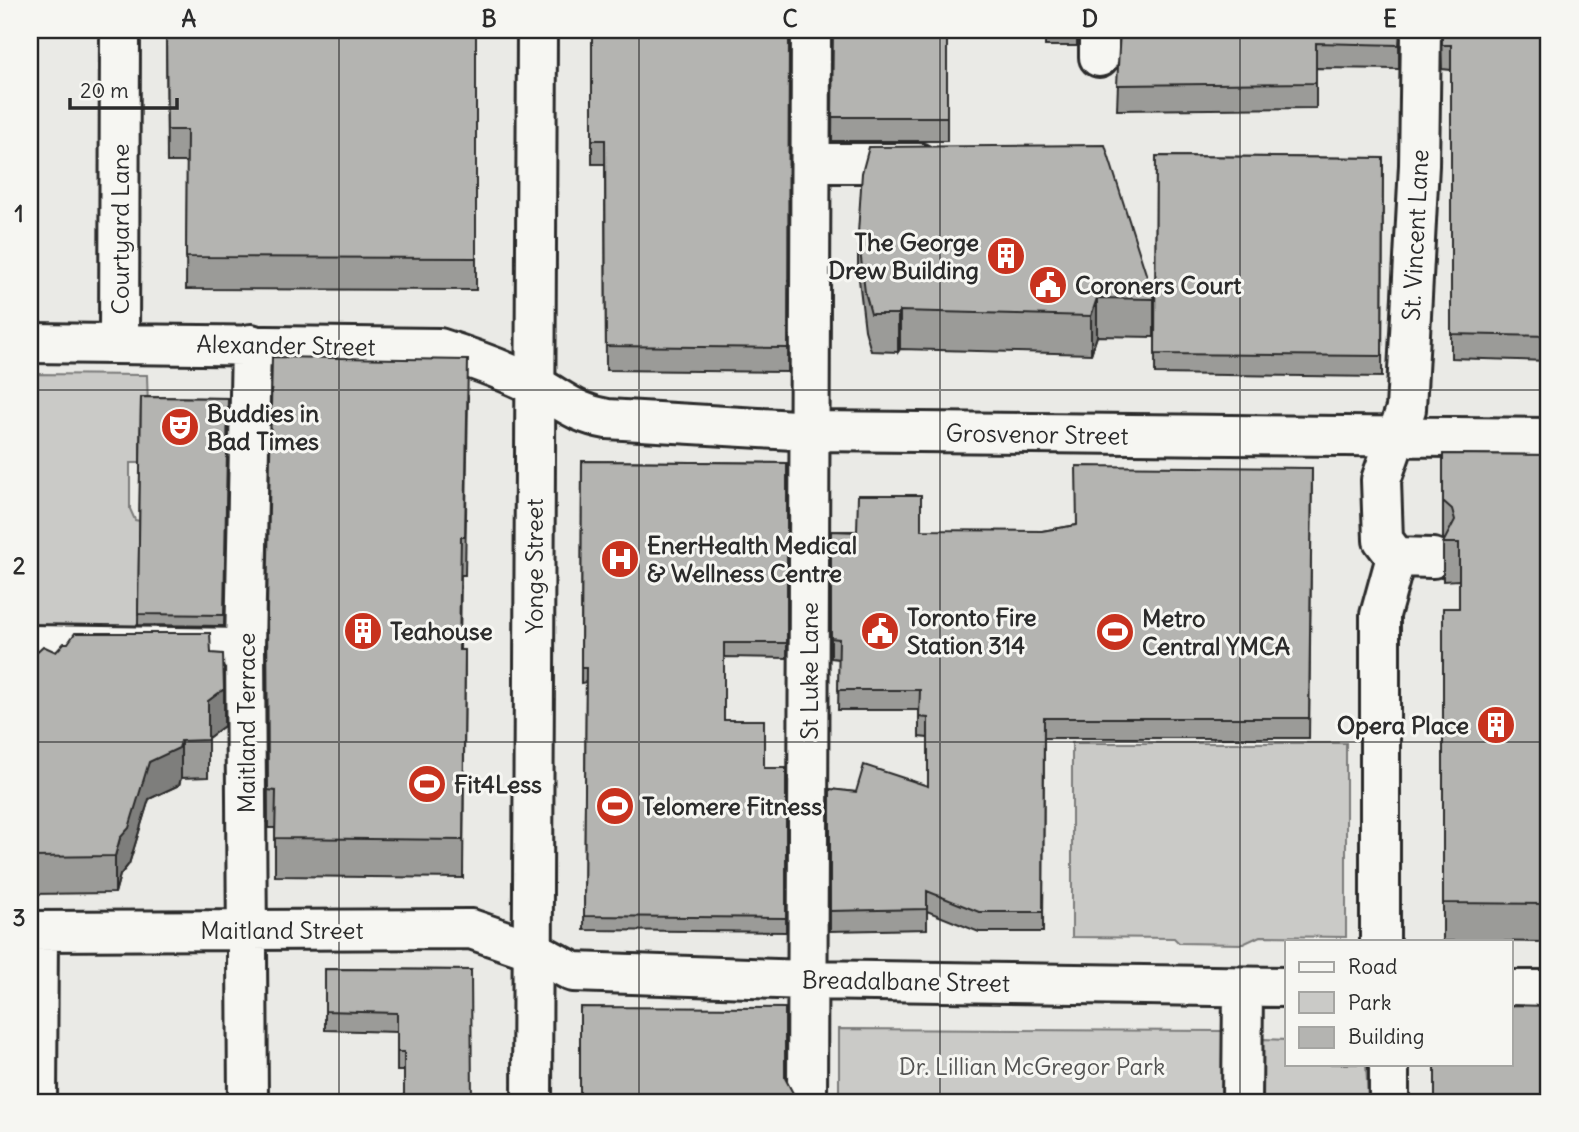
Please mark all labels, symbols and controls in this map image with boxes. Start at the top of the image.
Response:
text: A [182,4,197,33]
text: B [481,4,497,33]
text: C [782,4,798,33]
text: D [1082,4,1098,33]
text: E [1383,4,1397,33]
scale bar [70,66,177,110]
text: 20 m [80,77,129,104]
street label: Courtyard Lane [105,143,135,315]
street label: St. Vincent Lane [1396,149,1434,321]
text: 1 [14,199,24,228]
place label: The George Drew Building [828,227,979,285]
building icon: The George Drew Building [985,235,1027,277]
public building icon: Coroners Court [1027,264,1069,306]
place label: Coroners Court [1075,270,1242,300]
street label: Alexander Street [196,328,376,362]
place label: Buddies in Bad Times [207,398,319,456]
theatre icon: Buddies in Bad Times [159,406,201,448]
street label: Grosvenor Street [945,417,1129,451]
street label: Yonge Street [519,498,549,634]
place label: EnerHealth Medical & Wellness Centre [647,530,857,588]
hospital icon: EnerHealth Medical & Wellness Centre [599,538,641,580]
text: 2 [13,551,26,580]
street label: St Luke Lane [794,602,824,740]
place label: Toronto Fire Station 314 [907,602,1037,660]
place label: Metro Central YMCA [1142,603,1290,661]
building icon: Teahouse [342,610,384,652]
public building icon: Toronto Fire Station 314 [859,610,901,652]
sports icon: Metro Central YMCA [1094,611,1136,653]
place label: Teahouse [390,616,493,646]
street label: Maitland Terrace [231,633,261,813]
building icon: Opera Place [1475,704,1517,746]
place label: Opera Place [1337,710,1469,740]
sports icon: Fit4Less [406,763,448,805]
place label: Fit4Less [454,769,542,799]
sports icon: Telomere Fitness [594,785,636,827]
place label: Telomere Fitness [642,791,822,821]
text: 3 [12,903,26,932]
street label: Maitland Street [200,915,364,945]
legend [1285,940,1512,1066]
text: Road [1348,953,1397,980]
street label: Breadalbane Street [802,964,1010,998]
text: Park [1348,989,1391,1016]
text: Building [1348,1023,1424,1050]
park label: Dr. Lillian McGregor Park [899,1051,1165,1081]

